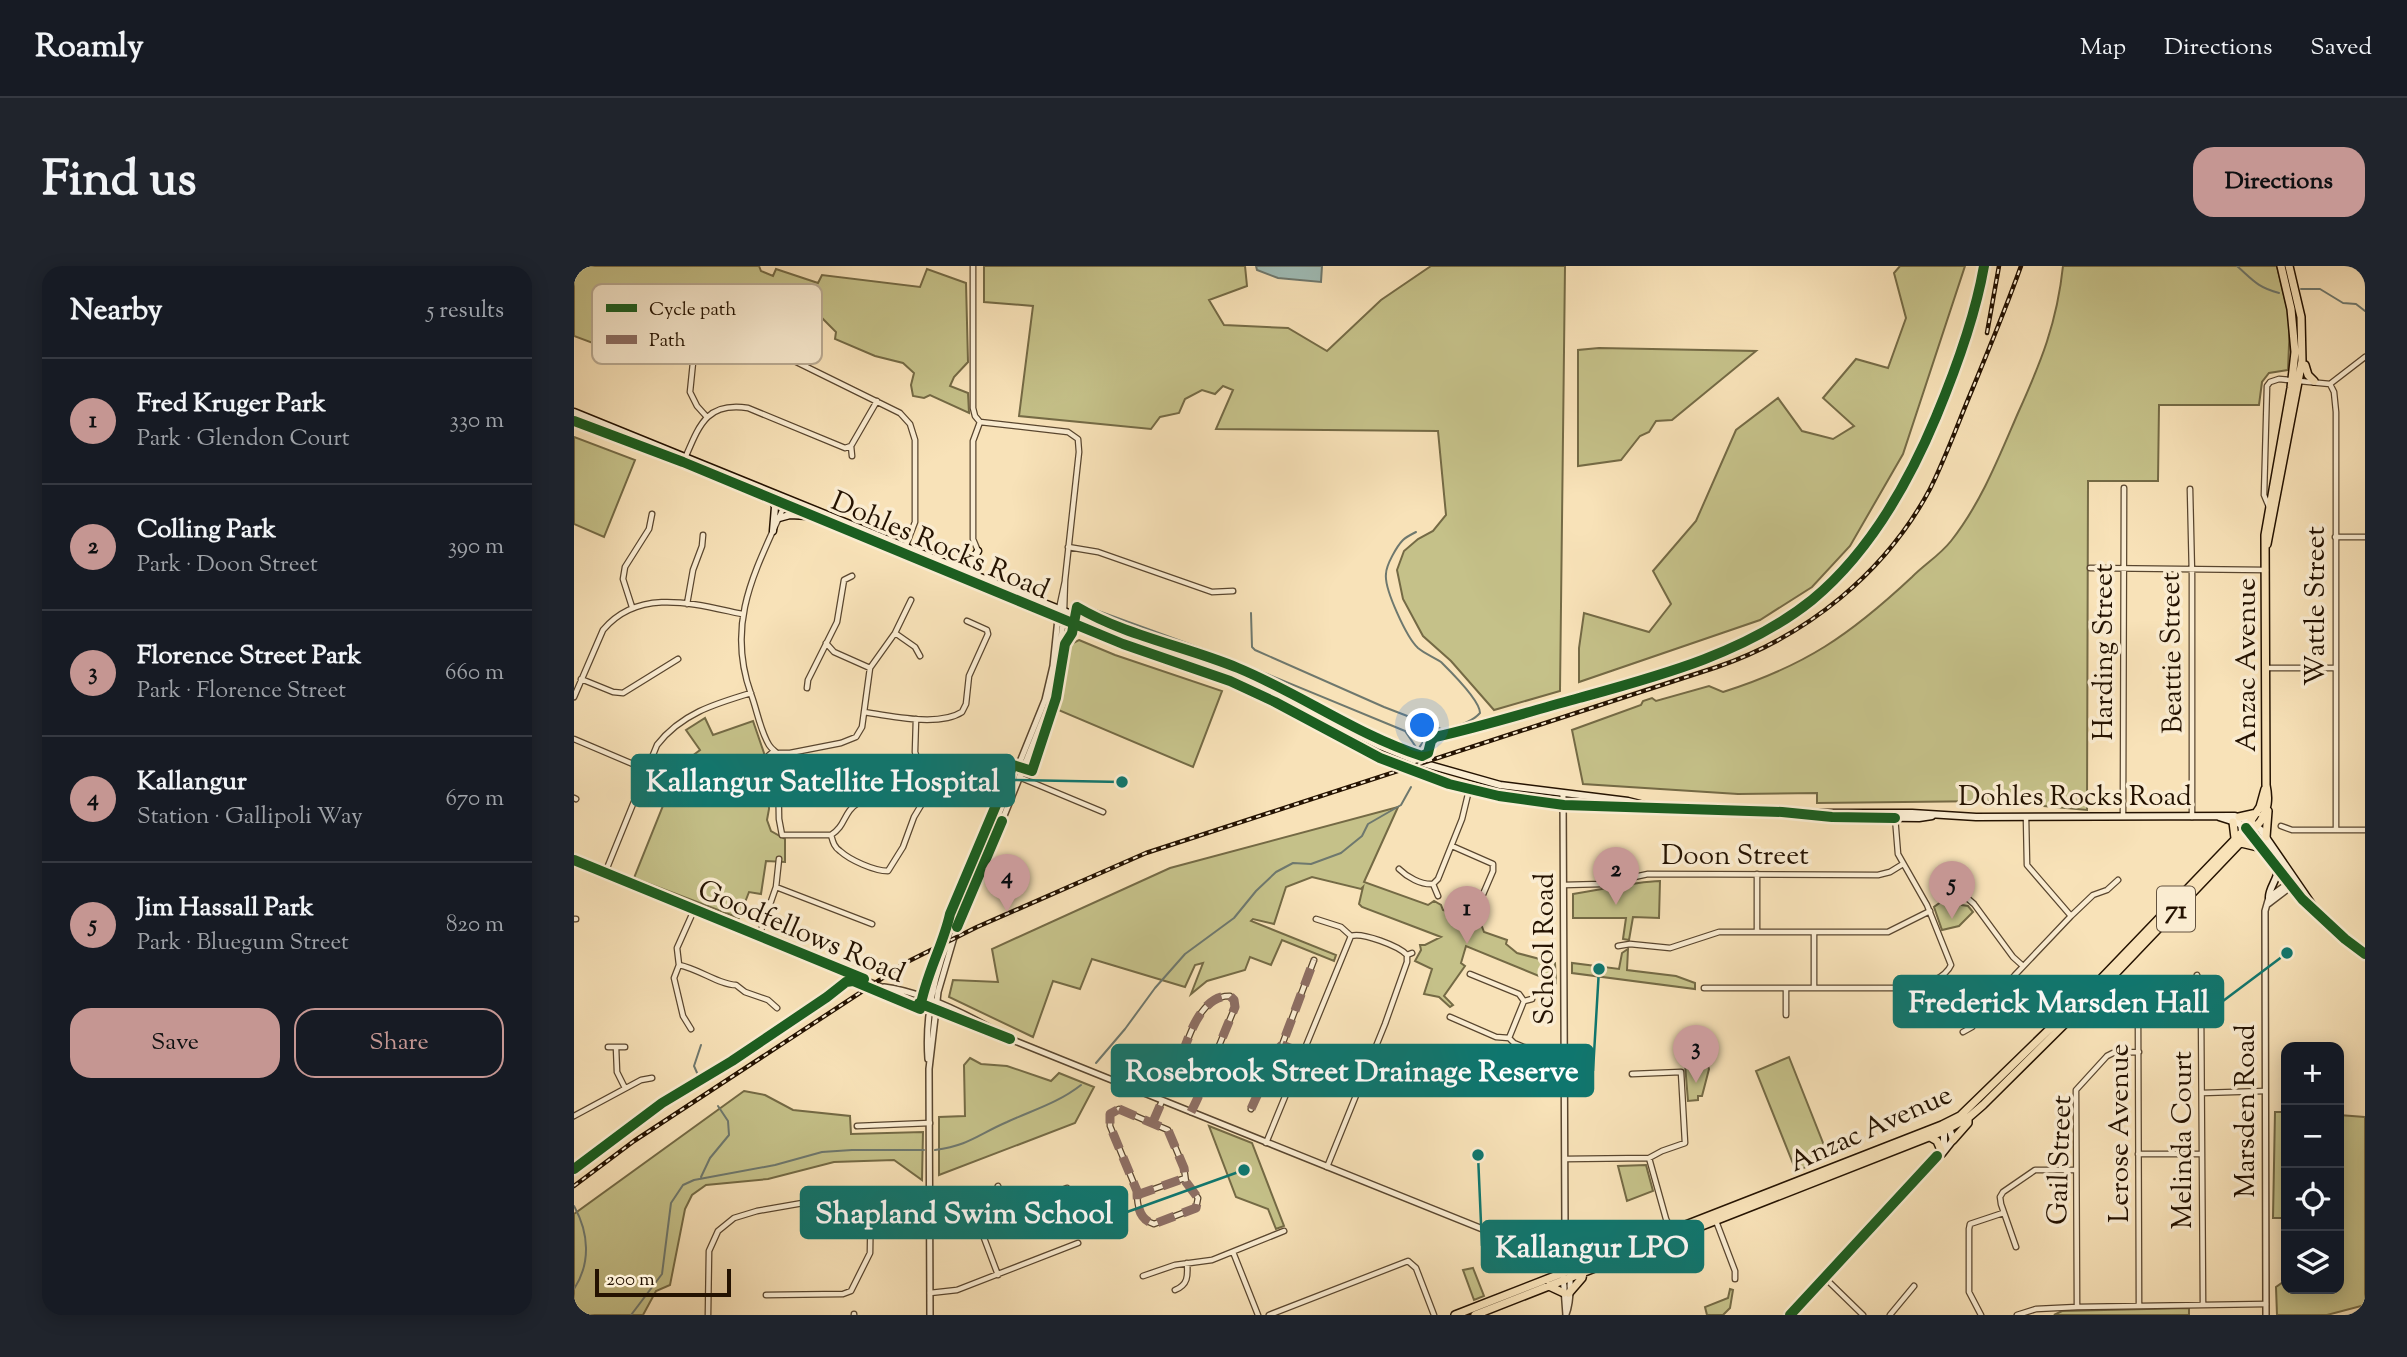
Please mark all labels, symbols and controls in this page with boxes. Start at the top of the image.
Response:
text: Roamly [35,24,144,72]
text: Map [2080,31,2126,65]
text: Directions [2164,31,2272,65]
text: Saved [2310,31,2372,65]
text: Find us [42,147,196,217]
button: Directions [2193,147,2365,217]
legend [592,284,822,364]
text: Nearby [70,290,162,333]
text: 5 results [427,295,504,328]
text: Cycle path [649,297,736,324]
text: Path [649,328,686,355]
text: Fred Kruger Park [137,386,326,423]
text: 1 [89,405,97,438]
text: 330 m [450,405,504,438]
text: Park · Glendon Court [137,423,350,456]
street label: Dohles Rocks Road [824,483,1055,611]
text: Colling Park [137,512,276,549]
street label: Wattle Street [2297,526,2337,686]
text: 2 [88,531,98,564]
text: 390 m [448,531,504,564]
text: Park · Doon Street [137,549,318,582]
street label: Harding Street [2085,563,2125,741]
street label: Beattie Street [2152,571,2194,734]
street label: Anzac Avenue [2228,578,2268,752]
text: Florence Street Park [137,638,361,675]
text: 3 [88,657,98,690]
text: 660 m [445,657,504,690]
text: Park · Florence Street [137,675,346,708]
your location [1405,708,1439,742]
callout: Kallangur Satellite Hospital [632,755,1014,806]
text: Kallangur Satellite Hospital [646,762,1001,805]
text: Kallangur [137,764,247,801]
street label: Dohles Rocks Road [1958,778,2192,818]
text: 4 [87,783,99,816]
text: 670 m [445,783,504,816]
text: Station · Gallipoli Way [137,801,363,834]
street label: Doon Street [1661,837,1809,877]
pin: 2 [1593,847,1639,905]
pin: 4 [984,854,1030,912]
pin: 5 [1929,861,1975,919]
street label: Goodfellows Road [691,871,911,995]
street label: School Road [1526,873,1566,1025]
pin: 1 [1444,886,1490,944]
road number: 71 [2157,887,2195,932]
text: Jim Hassall Park [137,890,314,927]
text: 5 [89,909,97,942]
text: 820 m [446,909,504,942]
text: Park · Bluegum Street [137,927,349,960]
callout: Frederick Marsden Hall [1894,976,2223,1027]
text: Frederick Marsden Hall [1909,983,2210,1026]
button: Save [70,1008,280,1078]
button: Share [294,1008,504,1078]
street label: Marsden Road [2227,1024,2267,1198]
pin: 3 [1673,1025,1719,1083]
map controls [2281,1042,2344,1294]
button: + [2281,1042,2344,1105]
street label: Lerose Avenue [2101,1043,2141,1223]
callout: Rosebrook Street Drainage Reserve [1112,1045,1593,1096]
street label: Melinda Court [2164,1050,2204,1229]
text: Rosebrook Street Drainage Reserve [1125,1052,1579,1095]
street label: Anzac Avenue [1783,1076,1959,1184]
street label: Gail Street [2039,1094,2083,1226]
button: − [2281,1105,2344,1168]
button: locate [2281,1168,2344,1231]
callout: Shapland Swim School [801,1187,1127,1238]
text: Shapland Swim School [815,1194,1114,1237]
callout: Kallangur LPO [1482,1221,1703,1272]
text: Kallangur LPO [1495,1228,1689,1271]
button: layers [2281,1231,2344,1294]
scale bar [595,1266,732,1298]
text: 200 m [606,1267,655,1294]

